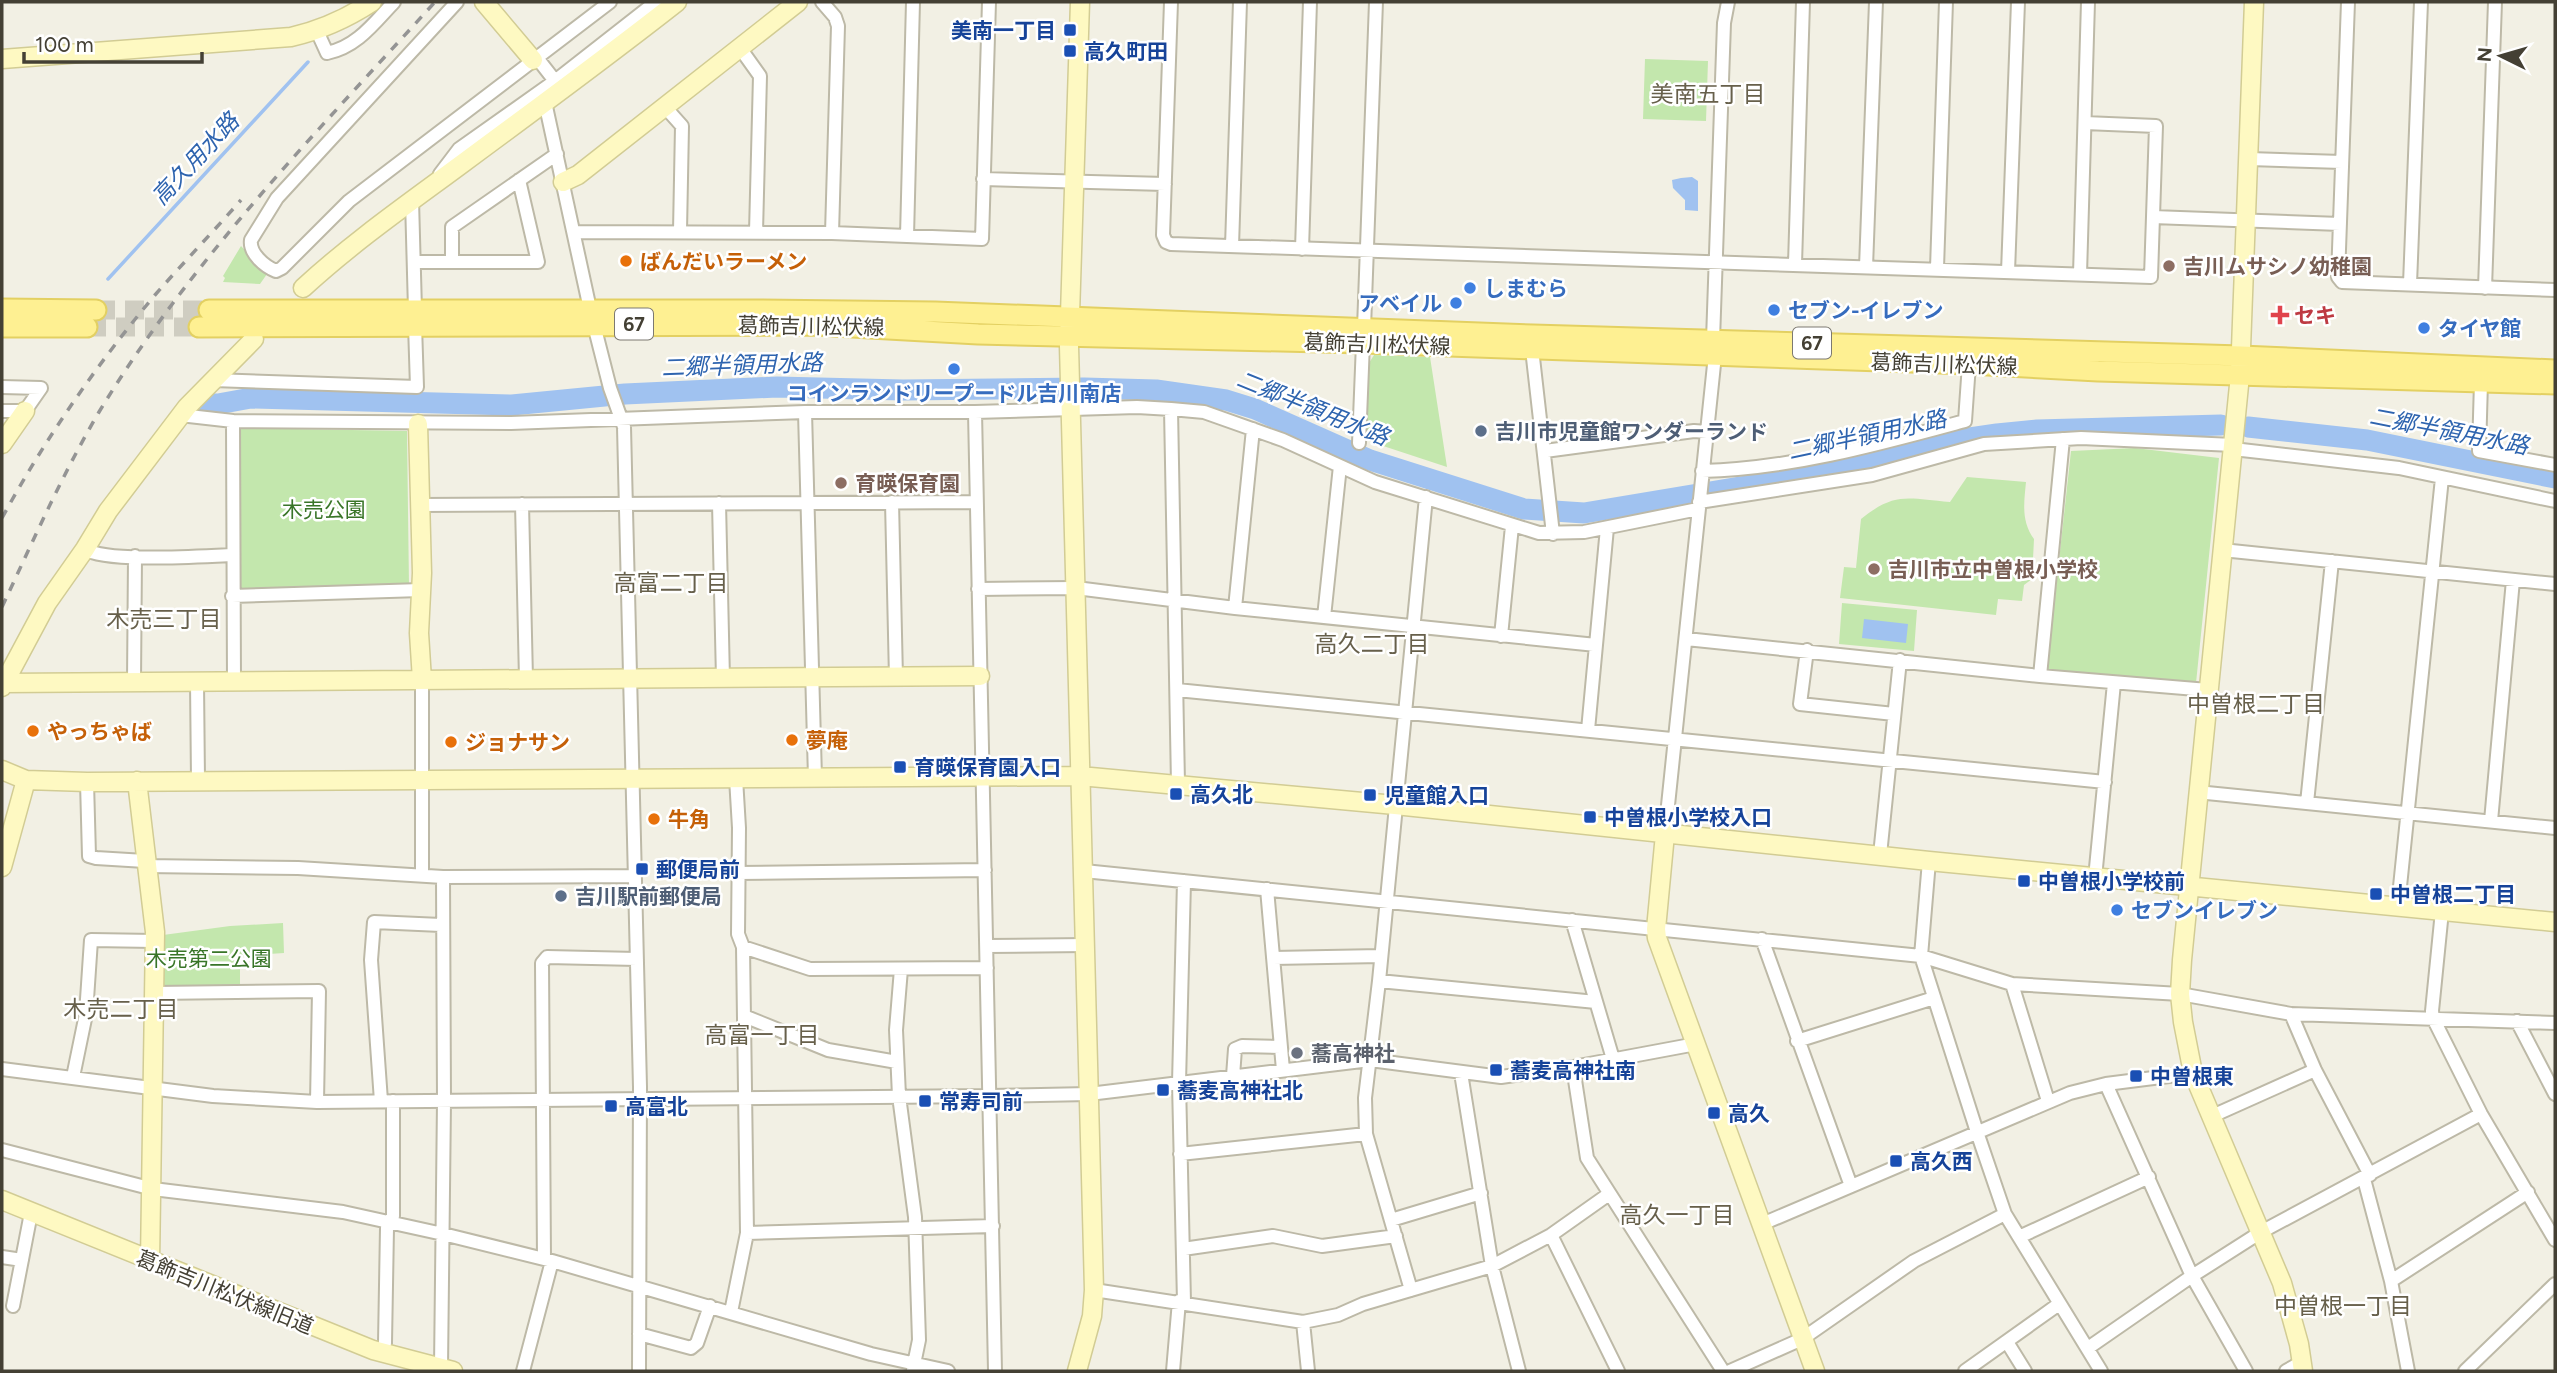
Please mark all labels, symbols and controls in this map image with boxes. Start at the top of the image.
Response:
place label: 美南一丁目 [951,18,1056,43]
scale bar [24,21,203,65]
north arrow [2466,21,2536,91]
marker: 美南一丁目 [1062,22,1078,38]
text: 100 m [35,32,94,57]
place label: 高久町田 [1084,39,1168,64]
marker: 高久町田 [1062,43,1078,59]
text: N [2472,46,2497,63]
district label: 美南五丁目 [1651,80,1766,108]
water label: 高久用水路 [146,106,246,211]
place label: ばんだいラーメン [640,249,807,274]
marker: ばんだいラーメン [618,253,634,269]
place label: 吉川ムサシノ幼稚園 [2183,254,2372,279]
marker: 吉川ムサシノ幼稚園 [2161,258,2177,274]
place label: しまむら [1484,276,1568,301]
marker: しまむら [1462,280,1478,296]
place label: アベイル [1358,291,1442,316]
marker: アベイル [1448,295,1464,311]
place label: セブン-イレブン [1788,298,1944,323]
marker: セブン-イレブン [1766,302,1782,318]
place label: セキ [2294,303,2336,328]
marker: セキ [2272,307,2288,323]
road number: 67 [615,308,653,340]
street label: 葛飾吉川松伏線 [737,312,885,340]
place label: タイヤ館 [2438,316,2521,341]
marker: タイヤ館 [2416,320,2432,336]
road number: 67 [1793,328,1831,358]
street label: 葛飾吉川松伏線 [1303,329,1451,359]
water label: 二郷半領用水路 [661,348,825,382]
street label: 葛飾吉川松伏線 [1870,349,2018,379]
marker: コインランドリープードル吉川南店 [946,361,962,377]
water label: 二郷半領用水路 [1233,365,1395,452]
place label: コインランドリープードル吉川南店 [787,381,1121,406]
water label: 二郷半領用水路 [2367,402,2533,460]
water label: 二郷半領用水路 [1785,404,1951,465]
place label: 吉川市児童館ワンダーランド [1495,419,1768,444]
marker: 吉川市児童館ワンダーランド [1473,423,1489,439]
place label: 育暎保育園 [855,471,960,496]
marker: 育暎保育園 [833,475,849,491]
park label: 木売公園 [282,497,366,522]
place label: 吉川市立中曽根小学校 [1888,557,2098,582]
marker: 吉川市立中曽根小学校 [1866,561,1882,577]
district label: 高富二丁目 [614,569,729,597]
district label: 木売三丁目 [107,605,222,633]
district label: 高久二丁目 [1315,630,1430,658]
district label: 中曽根二丁目 [2187,690,2325,718]
place label: やっちゃば [47,719,152,744]
marker: やっちゃば [25,723,41,739]
place label: 夢庵 [806,728,848,753]
place label: ジョナサン [465,730,570,755]
marker: 夢庵 [784,732,800,748]
marker: ジョナサン [443,734,459,750]
place label: 育暎保育園入口 [914,755,1061,780]
marker: 育暎保育園入口 [892,759,908,775]
place label: 高久北 [1190,782,1253,807]
place label: 児童館入口 [1384,783,1489,808]
marker: 高久北 [1168,786,1184,802]
marker: 児童館入口 [1362,787,1378,803]
place label: 中曽根小学校入口 [1604,805,1772,830]
place label: 牛角 [668,807,710,832]
marker: 中曽根小学校入口 [1582,809,1598,825]
marker: 牛角 [646,811,662,827]
place label: 郵便局前 [656,857,740,882]
marker: 郵便局前 [634,861,650,877]
place label: 中曽根小学校前 [2038,869,2185,894]
marker: 中曽根小学校前 [2016,873,2032,889]
place label: 中曽根二丁目 [2390,882,2516,907]
place label: 吉川駅前郵便局 [575,884,722,909]
marker: 中曽根二丁目 [2368,886,2384,902]
marker: 吉川駅前郵便局 [553,888,569,904]
place label: セブンイレブン [2131,898,2278,923]
marker: セブンイレブン [2109,902,2125,918]
park label: 木売第二公園 [146,946,272,971]
district label: 木売二丁目 [64,995,179,1023]
district label: 高富一丁目 [705,1021,820,1049]
place label: 蕎高神社 [1311,1041,1395,1066]
marker: 蕎高神社 [1289,1045,1305,1061]
place label: 蕎麦高神社南 [1510,1058,1636,1083]
marker: 蕎麦高神社南 [1488,1062,1504,1078]
place label: 中曽根東 [2150,1064,2234,1089]
marker: 中曽根東 [2128,1068,2144,1084]
place label: 蕎麦高神社北 [1177,1078,1303,1103]
marker: 蕎麦高神社北 [1155,1082,1171,1098]
place label: 常寿司前 [939,1089,1023,1114]
marker: 常寿司前 [917,1093,933,1109]
place label: 高富北 [625,1094,688,1119]
marker: 高富北 [603,1098,619,1114]
place label: 高久 [1728,1101,1770,1126]
marker: 高久 [1706,1105,1722,1121]
place label: 高久西 [1910,1149,1973,1174]
marker: 高久西 [1888,1153,1904,1169]
district label: 高久一丁目 [1620,1201,1735,1229]
street label: 葛飾吉川松伏線旧道 [133,1245,317,1339]
district label: 中曽根一丁目 [2274,1292,2412,1320]

